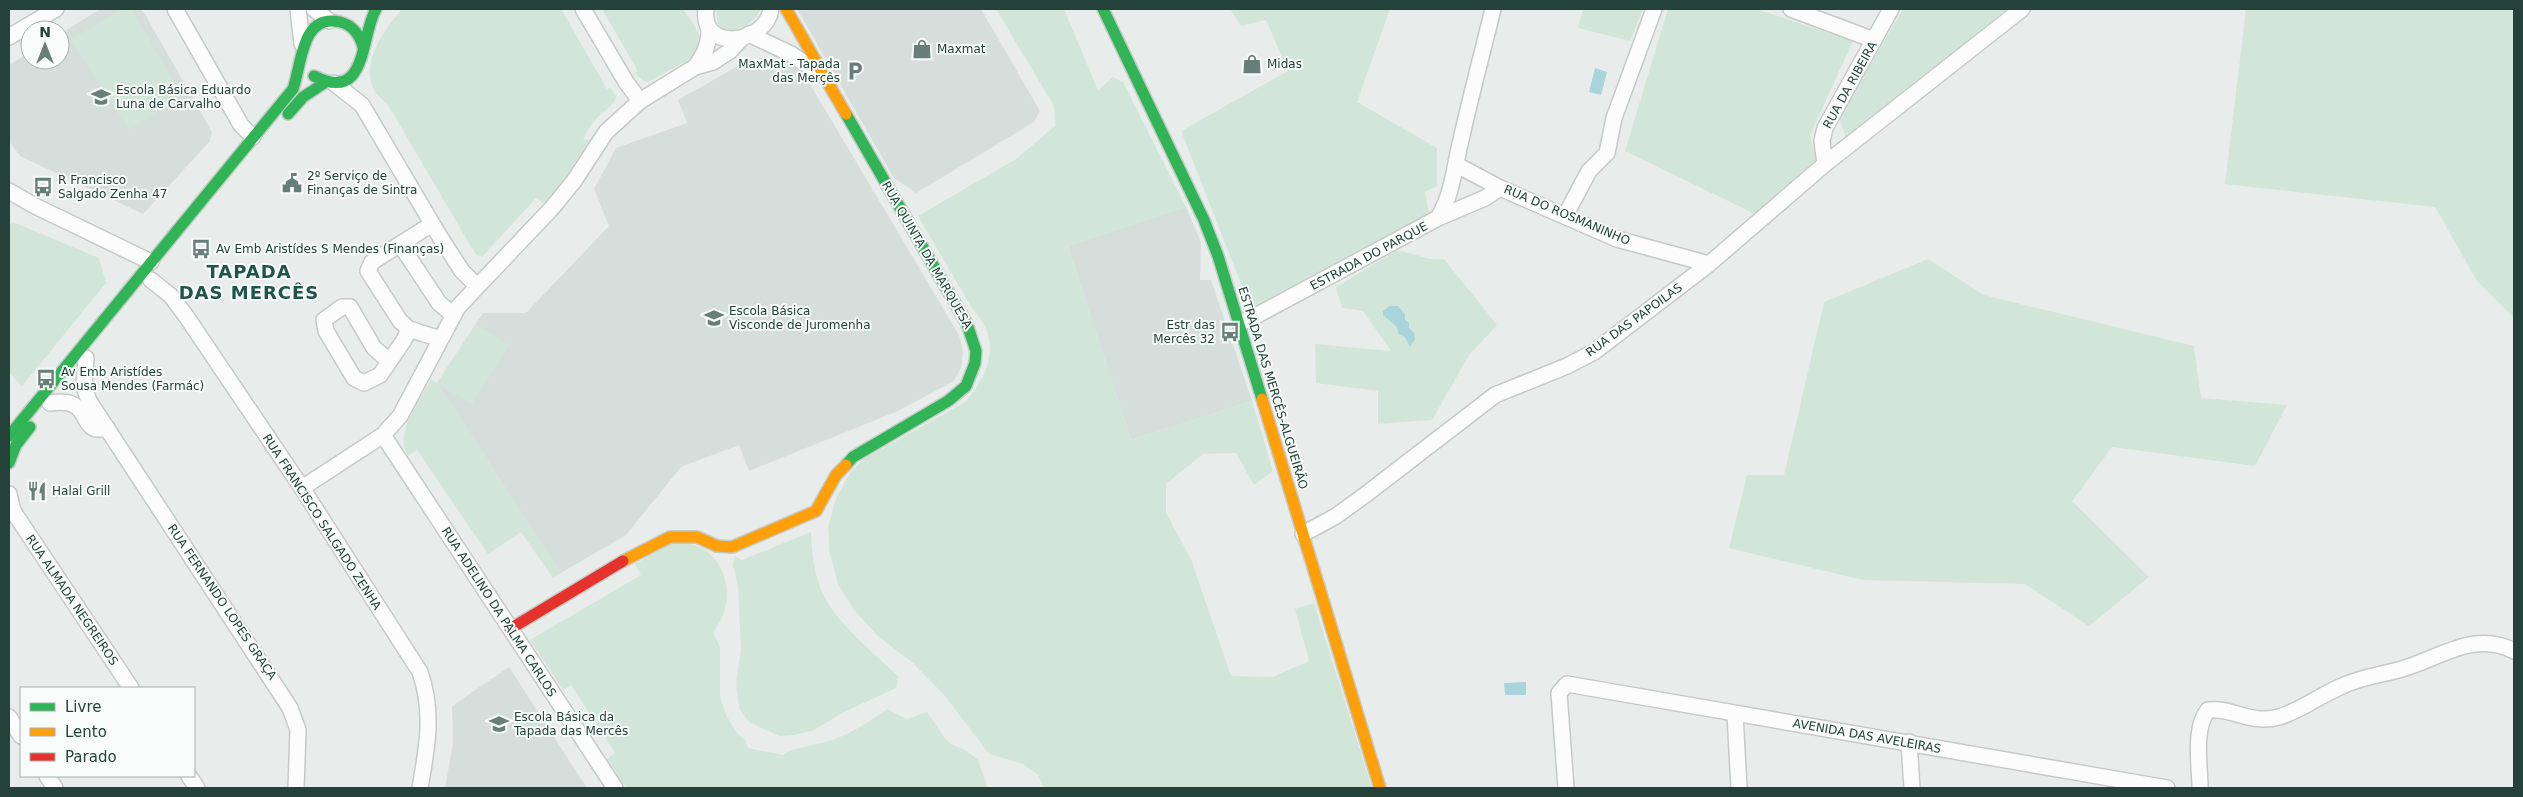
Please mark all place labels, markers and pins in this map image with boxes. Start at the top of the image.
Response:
shop icon: Maxmat [911,38,933,60]
place label: Maxmat [937,42,986,56]
shop icon: Midas [1241,53,1263,75]
place label: MaxMat - Tapada das Merçês [738,57,840,85]
place label: Midas [1267,57,1302,71]
parking icon: MaxMat - Tapada das Merçês [844,60,866,82]
place label: Escola Básica Eduardo Luna de Carvalho [116,83,251,111]
school or university icon: Escola Básica Eduardo Luna de Carvalho [90,86,112,108]
place label: 2º Serviço de Finanças de Sintra [307,169,417,197]
public building icon: 2º Serviço de Finanças de Sintra [281,172,303,194]
place label: R Francisco Salgado Zenha 47 [58,173,167,201]
bus stop icon: R Francisco Salgado Zenha 47 [32,176,54,198]
bus stop icon: Av Emb Aristídes S Mendes (Finanças) [190,238,212,260]
place label: Av Emb Aristídes S Mendes (Finanças) [216,242,444,256]
place label: Escola Básica Visconde de Juromenha [729,304,871,332]
school or university icon: Escola Básica Visconde de Juromenha [703,307,725,329]
place label: Estr das Mercês 32 [1153,318,1215,346]
bus stop icon: Estr das Mercês 32 [1219,321,1241,343]
place label: Av Emb Aristídes Sousa Mendes (Farmác) [61,365,204,393]
bus stop icon: Av Emb Aristídes Sousa Mendes (Farmác) [35,368,57,390]
restaurant icon: Halal Grill [26,480,48,502]
place label: Halal Grill [52,484,110,498]
place label: Escola Básica da Tapada das Mercês [513,710,628,738]
school or university icon: Escola Básica da Tapada das Mercês [488,713,510,735]

